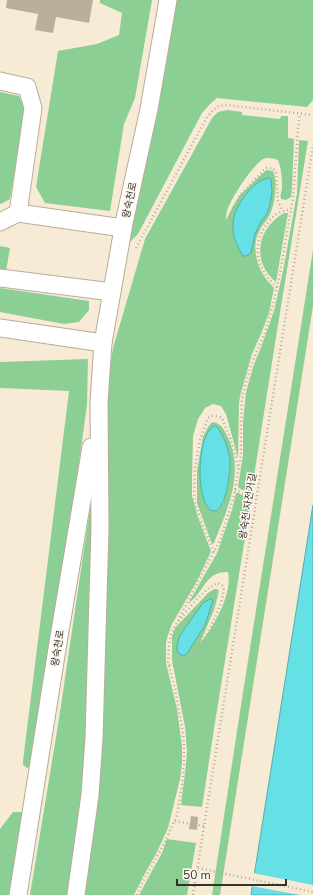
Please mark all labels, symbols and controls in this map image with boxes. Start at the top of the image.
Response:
street label: 왕숙천로 [119,181,141,220]
street label: 왕숙천 자전거길 [236,472,260,540]
street label: 왕숙천로 [48,629,68,667]
scale bar [177,861,286,887]
text: 50 m [183,867,211,883]

